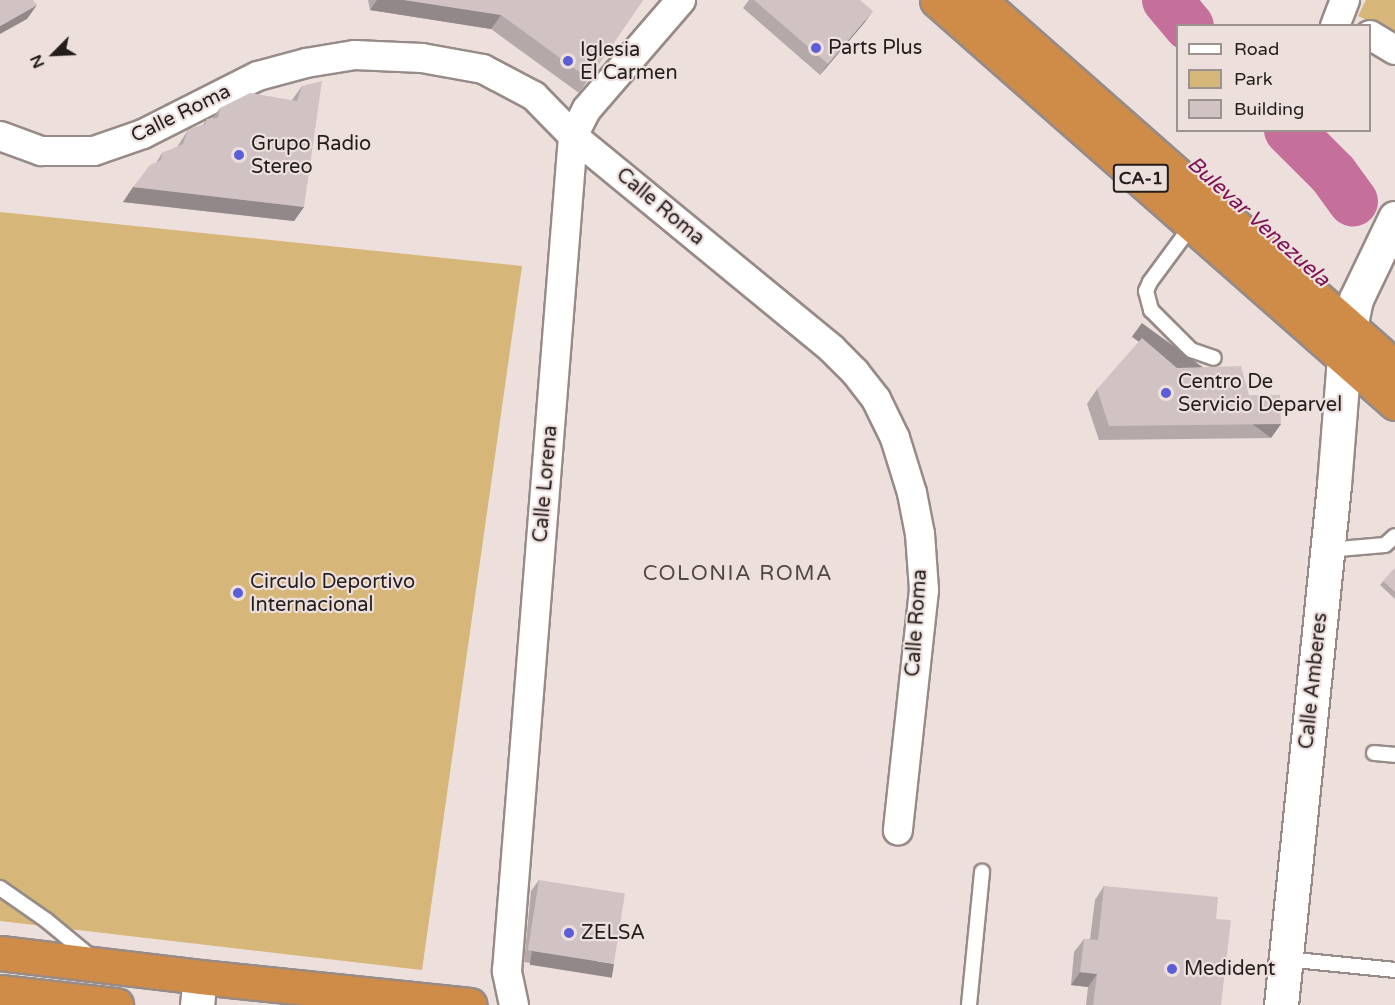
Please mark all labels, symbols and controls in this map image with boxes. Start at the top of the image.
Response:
north arrow [24,24,84,84]
legend [1176,24,1371,132]
place label: Parts Plus [828,36,922,60]
place label: Iglesia El Carmen [580,38,678,85]
text: Road [1234,38,1279,60]
marker: Parts Plus [809,41,823,55]
text: N [26,51,49,71]
marker: Iglesia El Carmen [561,54,575,68]
text: Park [1234,68,1272,90]
street label: Calle Roma [127,80,235,148]
text: Building [1234,98,1304,120]
place label: Grupo Radio Stereo [251,132,371,179]
marker: Grupo Radio Stereo [232,148,246,162]
water label: Bulevar Venezuela [1182,152,1334,292]
street label: Calle Roma [611,163,709,251]
road number: CA-1 [1112,163,1170,193]
place label: Centro De Servicio Deparvel [1178,370,1342,417]
marker: Centro De Servicio Deparvel [1159,386,1173,400]
street label: Calle Lorena [529,424,563,544]
district label: COLONIA ROMA [643,561,833,587]
street label: Calle Roma [901,568,933,678]
place label: Circulo Deportivo Internacional [250,570,415,617]
marker: Circulo Deportivo Internacional [231,586,245,600]
street label: Calle Amberes [1295,612,1333,750]
place label: ZELSA [581,921,645,945]
marker: ZELSA [562,926,576,940]
place label: Medident [1184,957,1275,981]
marker: Medident [1165,962,1179,976]

